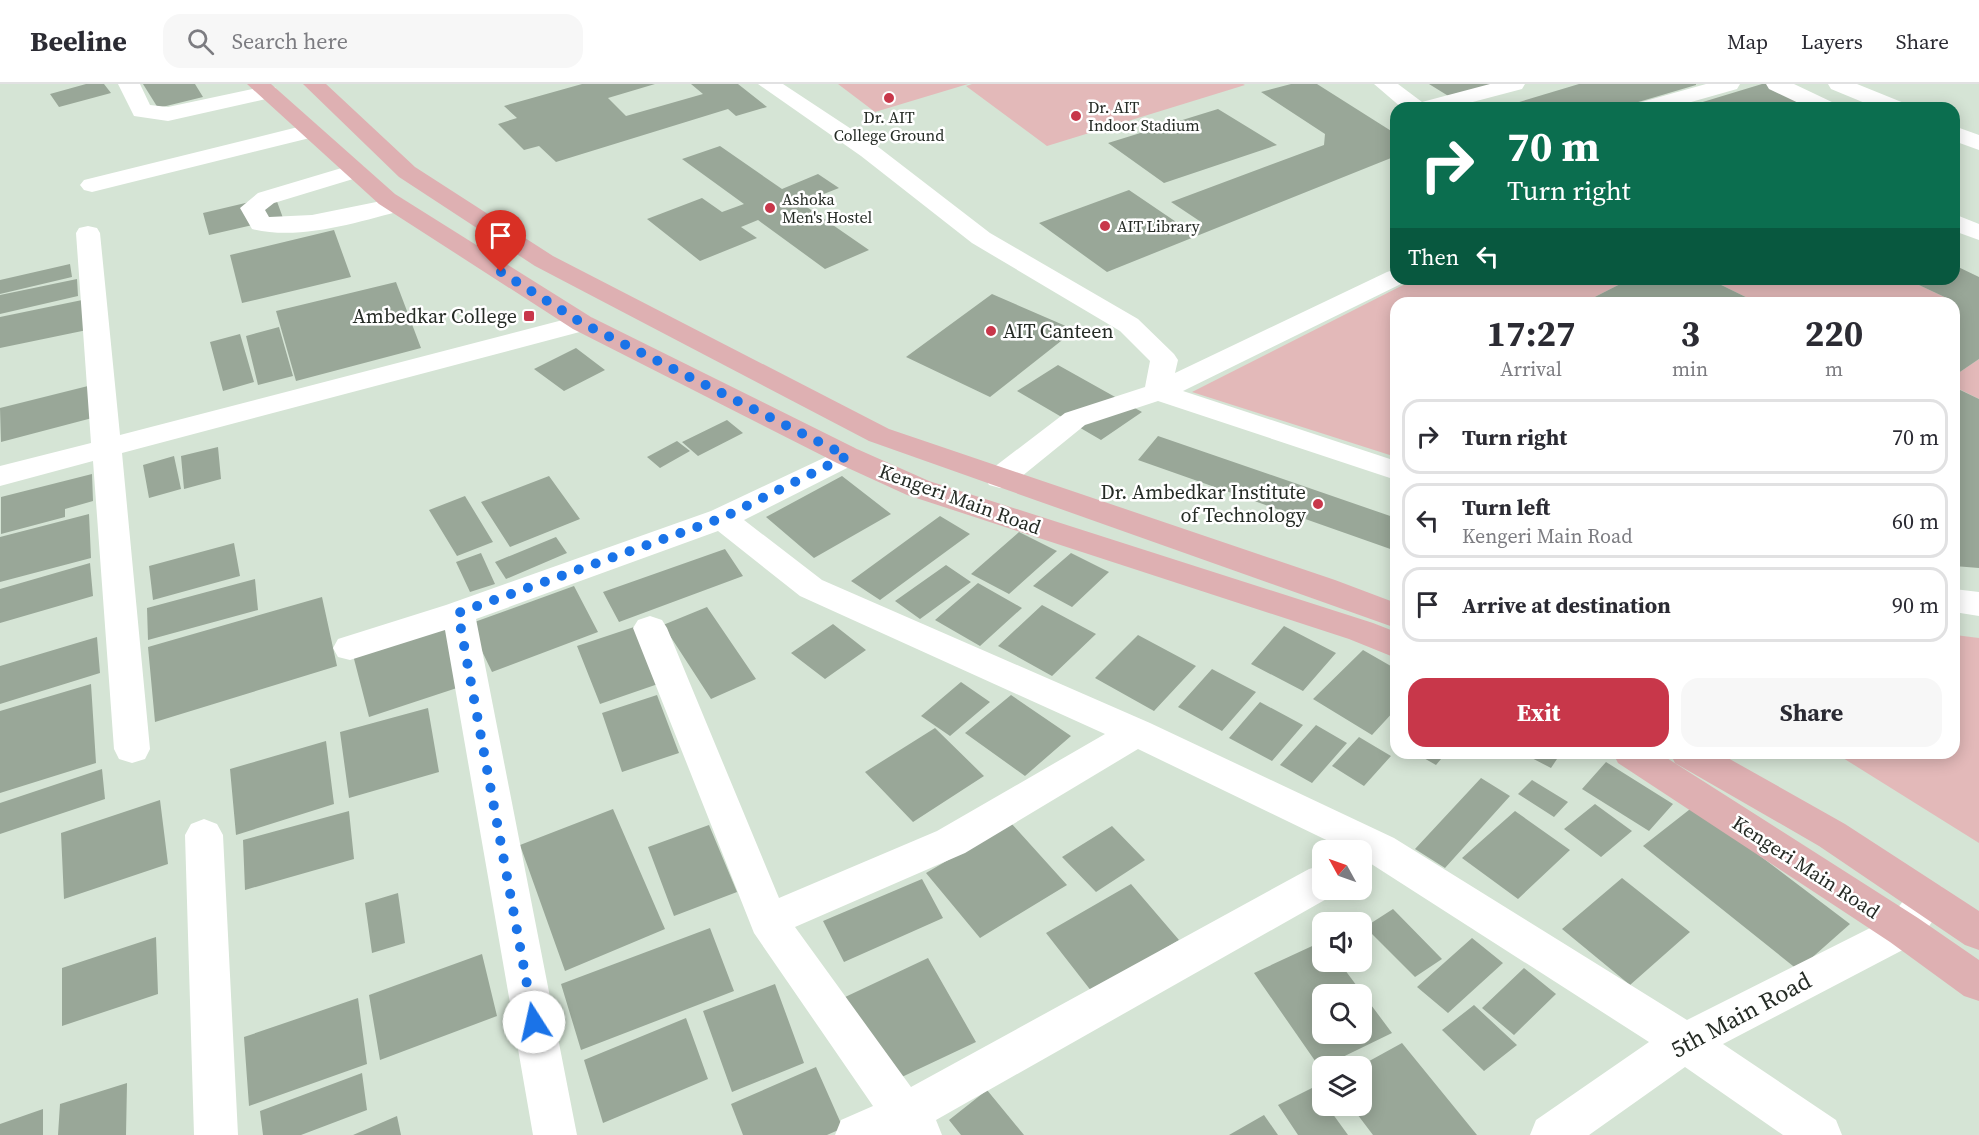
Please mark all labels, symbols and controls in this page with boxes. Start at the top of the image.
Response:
search box [163,14,583,68]
text: Beeline [30,22,127,60]
icon: search [184,25,217,58]
text: Search here [232,26,348,56]
text: Map [1727,27,1768,56]
text: Layers [1801,27,1863,56]
text: Share [1896,27,1949,56]
marker: Dr. AIT College Ground [882,91,896,105]
place label: Dr. AIT Indoor Stadium [1088,96,1200,136]
place label: Dr. AIT College Ground [834,106,944,146]
marker: Dr. AIT Indoor Stadium [1069,109,1083,123]
text: 70 m [1507,117,1600,175]
icon: right [1408,126,1486,204]
text: Turn right [1507,172,1631,209]
place label: Ashoka Men's Hostel [782,188,872,228]
marker: Ashoka Men's Hostel [763,201,777,215]
pin [475,210,526,272]
place label: AIT Library [1117,215,1201,237]
icon: arrive [484,219,517,252]
marker: AIT Library [1098,219,1112,233]
icon: left [1471,240,1504,273]
text: Then [1408,242,1459,272]
place label: Ambedkar College [353,302,517,330]
marker: Ambedkar College [522,309,536,323]
text: 17:27 [1487,309,1575,358]
text: 3 [1680,309,1700,358]
text: 220 [1805,309,1863,358]
place label: AIT Canteen [1003,317,1114,345]
marker: AIT Canteen [984,324,998,338]
text: Arrival [1500,355,1562,383]
text: min [1672,355,1708,383]
text: m [1825,355,1843,383]
icon: right [1411,420,1444,453]
text: Turn right [1462,422,1567,452]
text: 70 m [1892,422,1939,452]
street label: Kengeri Main Road [875,457,1046,542]
place label: Dr. Ambedkar Institute of Technology [1100,478,1307,529]
text: Turn left [1462,492,1550,522]
marker: Dr. Ambedkar Institute of Technology [1311,497,1325,511]
icon: left [1411,504,1444,537]
text: 60 m [1892,506,1939,536]
text: Kengeri Main Road [1462,522,1633,550]
icon: arrive [1411,588,1444,621]
text: Arrive at destination [1462,590,1671,620]
text: 90 m [1892,590,1939,620]
button: Exit [1408,678,1669,747]
button: Share [1681,678,1942,747]
street label: Kengeri Main Road [1727,809,1886,926]
north arrow [1312,840,1372,900]
map controls [1312,840,1372,1116]
button: sound [1312,912,1372,972]
street label: 5th Main Road [1665,963,1817,1065]
button: search [1312,984,1372,1044]
position arrow [502,990,566,1054]
button: layers [1312,1056,1372,1116]

